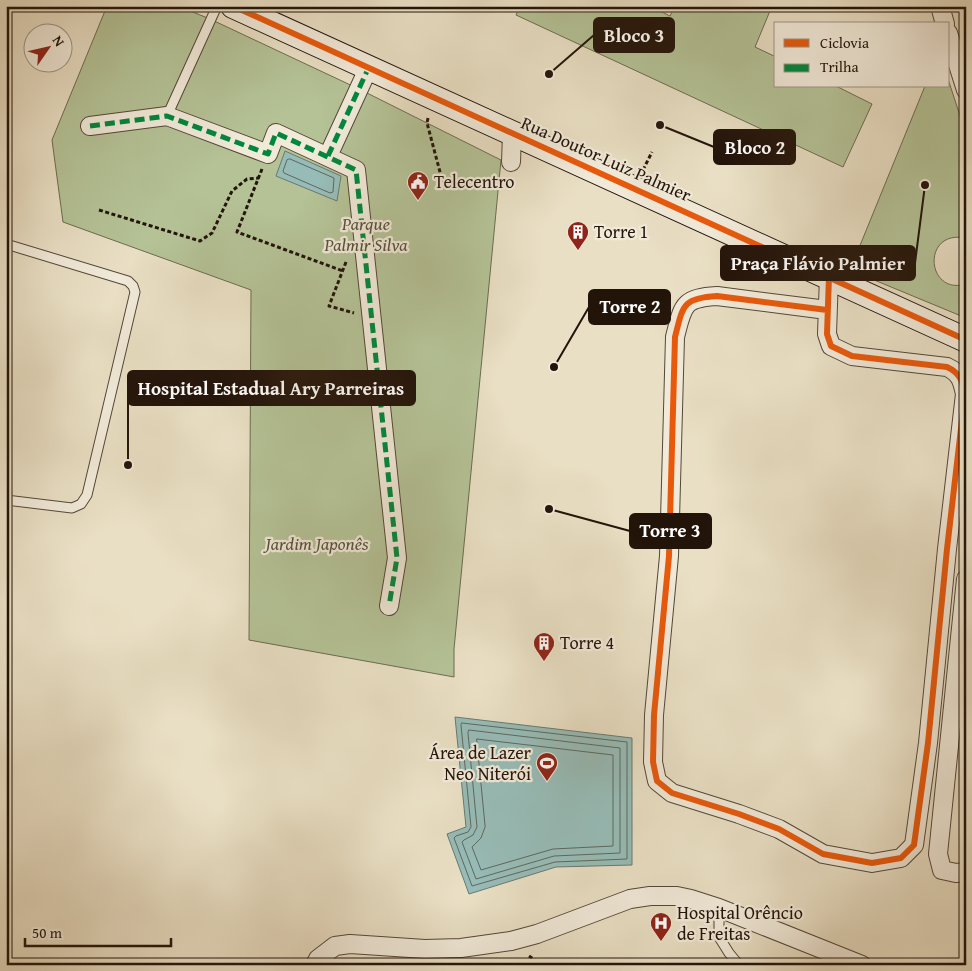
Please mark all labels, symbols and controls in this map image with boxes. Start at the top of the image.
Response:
callout: Bloco 3 [594,18,674,52]
text: Bloco 3 [604,21,664,49]
north arrow [22,22,72,72]
legend [774,22,950,88]
text: N [48,31,70,51]
text: Ciclovia [820,32,869,53]
text: Trilha [820,56,859,77]
street label: Rua Doutor Luiz Palmier [517,109,696,208]
callout: Bloco 2 [714,130,795,164]
text: Bloco 2 [725,133,785,161]
place label: Telecentro [434,168,515,195]
public building icon: Telecentro [406,170,430,201]
park label: Parque Palmir Silva [323,210,408,258]
place label: Torre 1 [594,218,648,245]
building icon: Torre 1 [566,220,590,251]
callout: Praça Flávio Palmier [721,246,915,280]
text: Praça Flávio Palmier [731,249,905,277]
callout: Torre 2 [589,290,670,324]
text: Torre 2 [599,292,661,320]
callout: Hospital Estadual Ary Parreiras [128,371,415,405]
text: Hospital Estadual Ary Parreiras [138,374,404,402]
callout: Torre 3 [630,514,711,548]
text: Torre 3 [639,516,701,544]
park label: Jardim Japonês [263,530,369,557]
place label: Torre 4 [560,629,614,656]
building icon: Torre 4 [532,631,556,662]
place label: Área de Lazer Neo Niterói [429,739,532,787]
sports icon: Área de Lazer Neo Niterói [535,751,559,782]
place label: Hospital Orêncio de Freitas [677,899,803,947]
hospital icon: Hospital Orêncio de Freitas [649,911,673,942]
scale bar [25,916,171,948]
text: 50 m [32,922,63,943]

